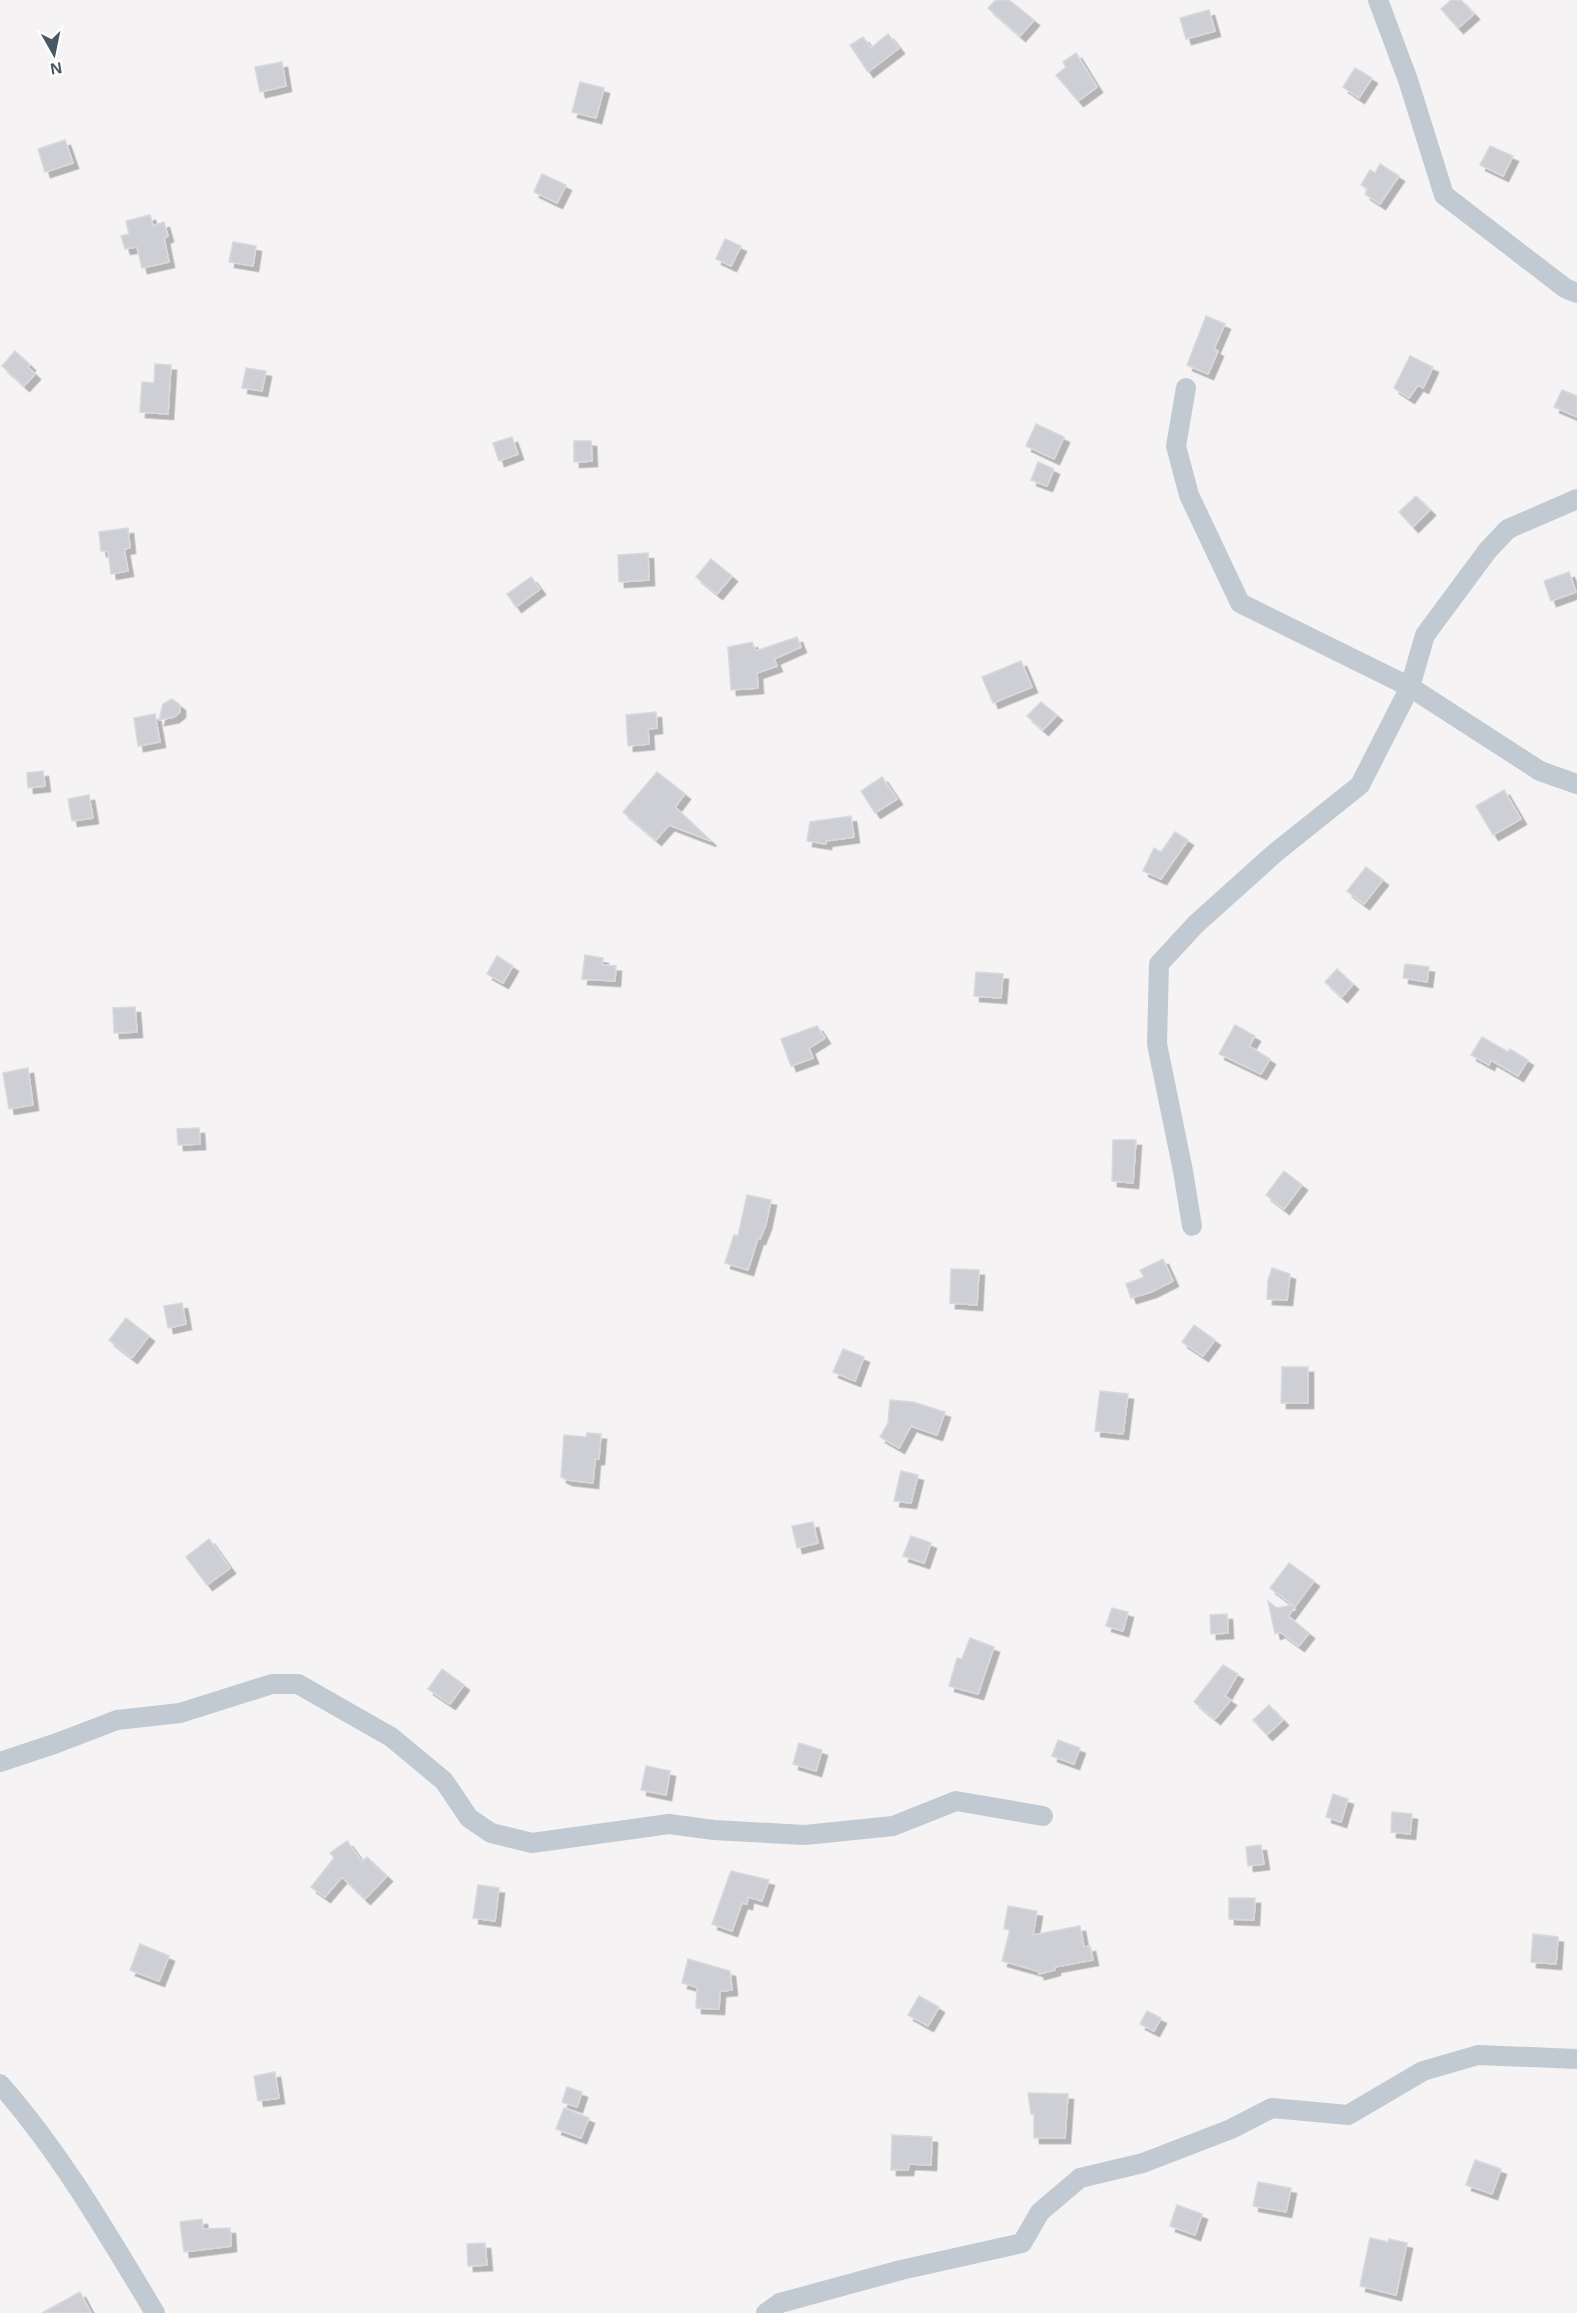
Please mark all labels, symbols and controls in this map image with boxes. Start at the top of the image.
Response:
north arrow [24,24,84,84]
text: N [49,59,63,78]

